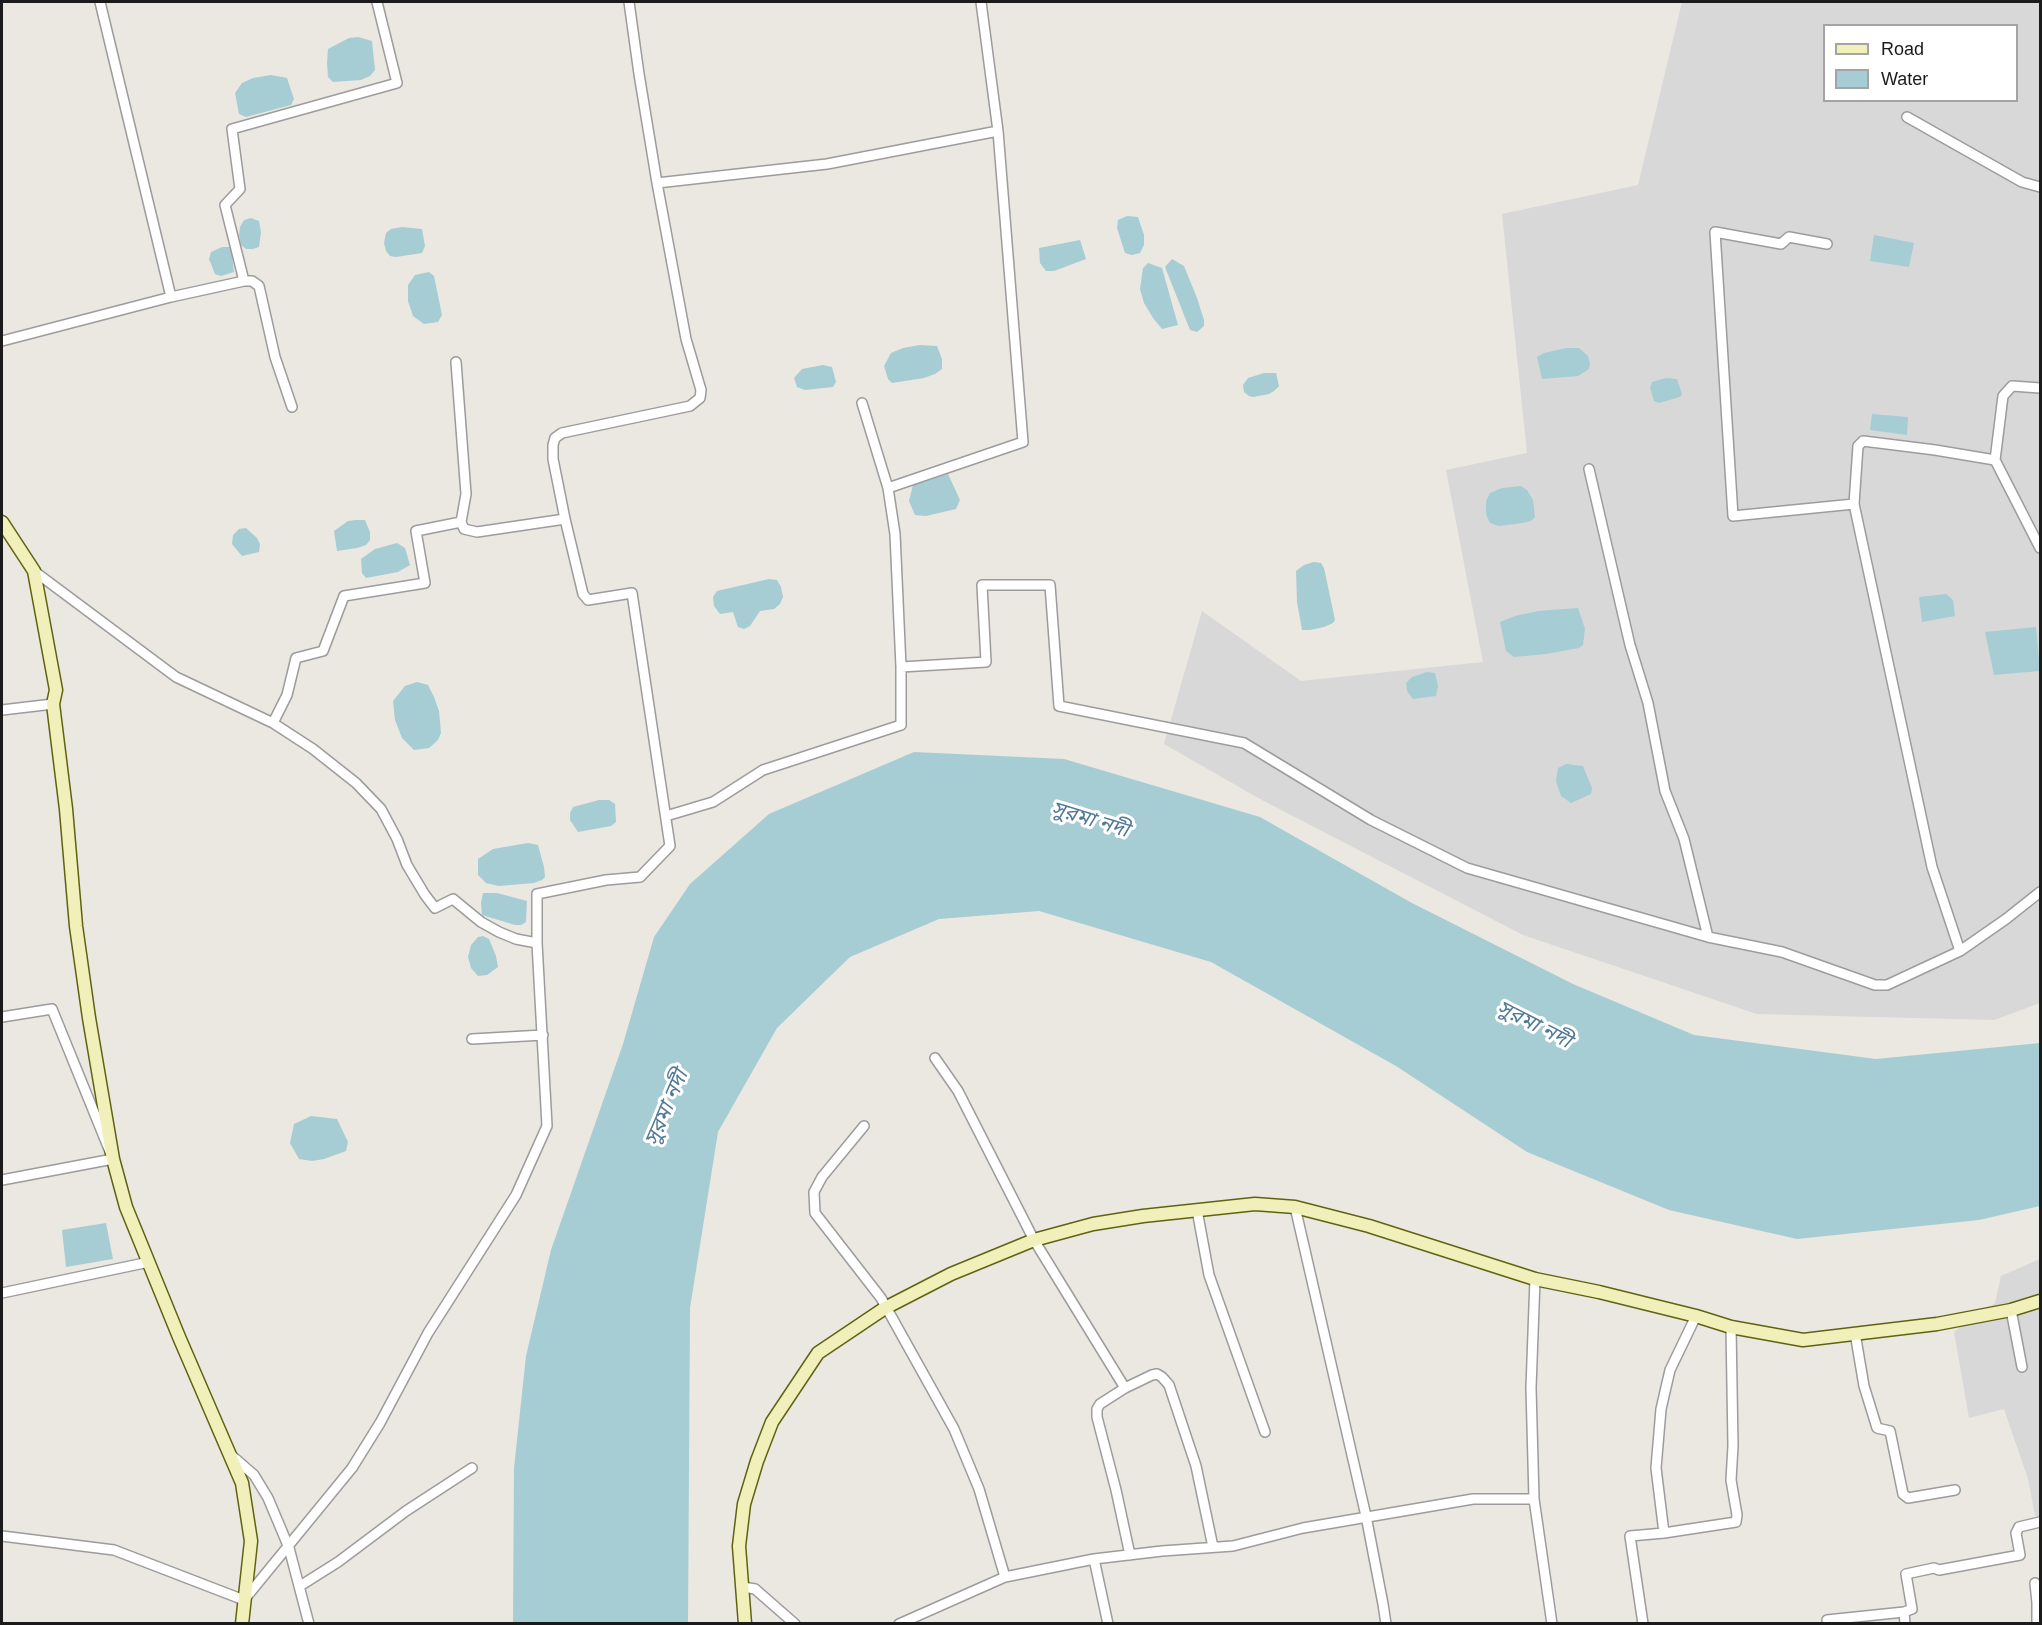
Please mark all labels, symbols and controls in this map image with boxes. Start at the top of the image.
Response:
legend [1823,24,2018,102]
text: Road [1881,39,1924,59]
text: Water [1881,69,1928,89]
water label: সুরমা নদী [1048,796,1132,844]
water label: সুরমা নদী [1493,996,1575,1054]
water label: সুরমা নদী [640,1066,694,1150]

